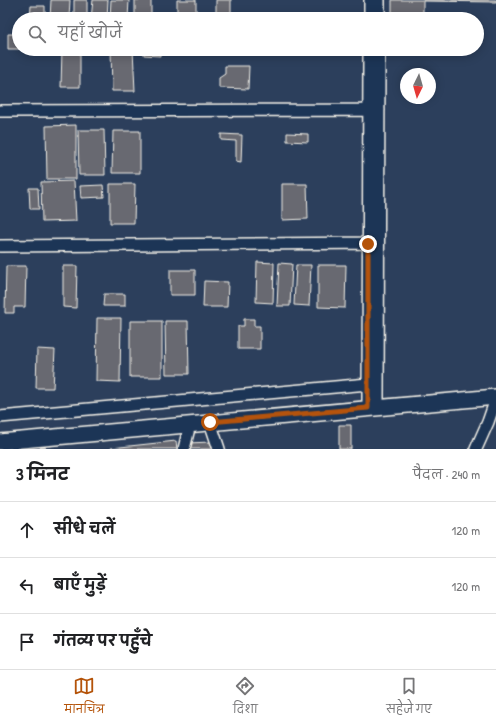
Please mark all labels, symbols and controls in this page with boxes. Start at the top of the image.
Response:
search box [12,12,484,56]
text: यहाँ खोजें [58,22,122,43]
icon: search [26,23,48,45]
north arrow [400,68,436,104]
route end [359,235,377,253]
route start [201,413,219,431]
text: 3 मिनट [16,462,69,485]
text: पैदल · 240 m [413,465,480,483]
text: सीधे चलें [54,518,115,539]
icon: ahead [16,519,38,541]
text: 120 m [452,521,480,539]
text: बाएँ मुड़ें [54,574,106,595]
icon: left [16,575,38,597]
text: 120 m [452,577,480,595]
text: गंतव्य पर पहुँचे [54,630,152,651]
icon: arrive [16,631,38,653]
tab: मानचित्र [64,675,105,721]
tab: दिशा [233,675,258,721]
tab: सहेजे गए [386,675,432,721]

